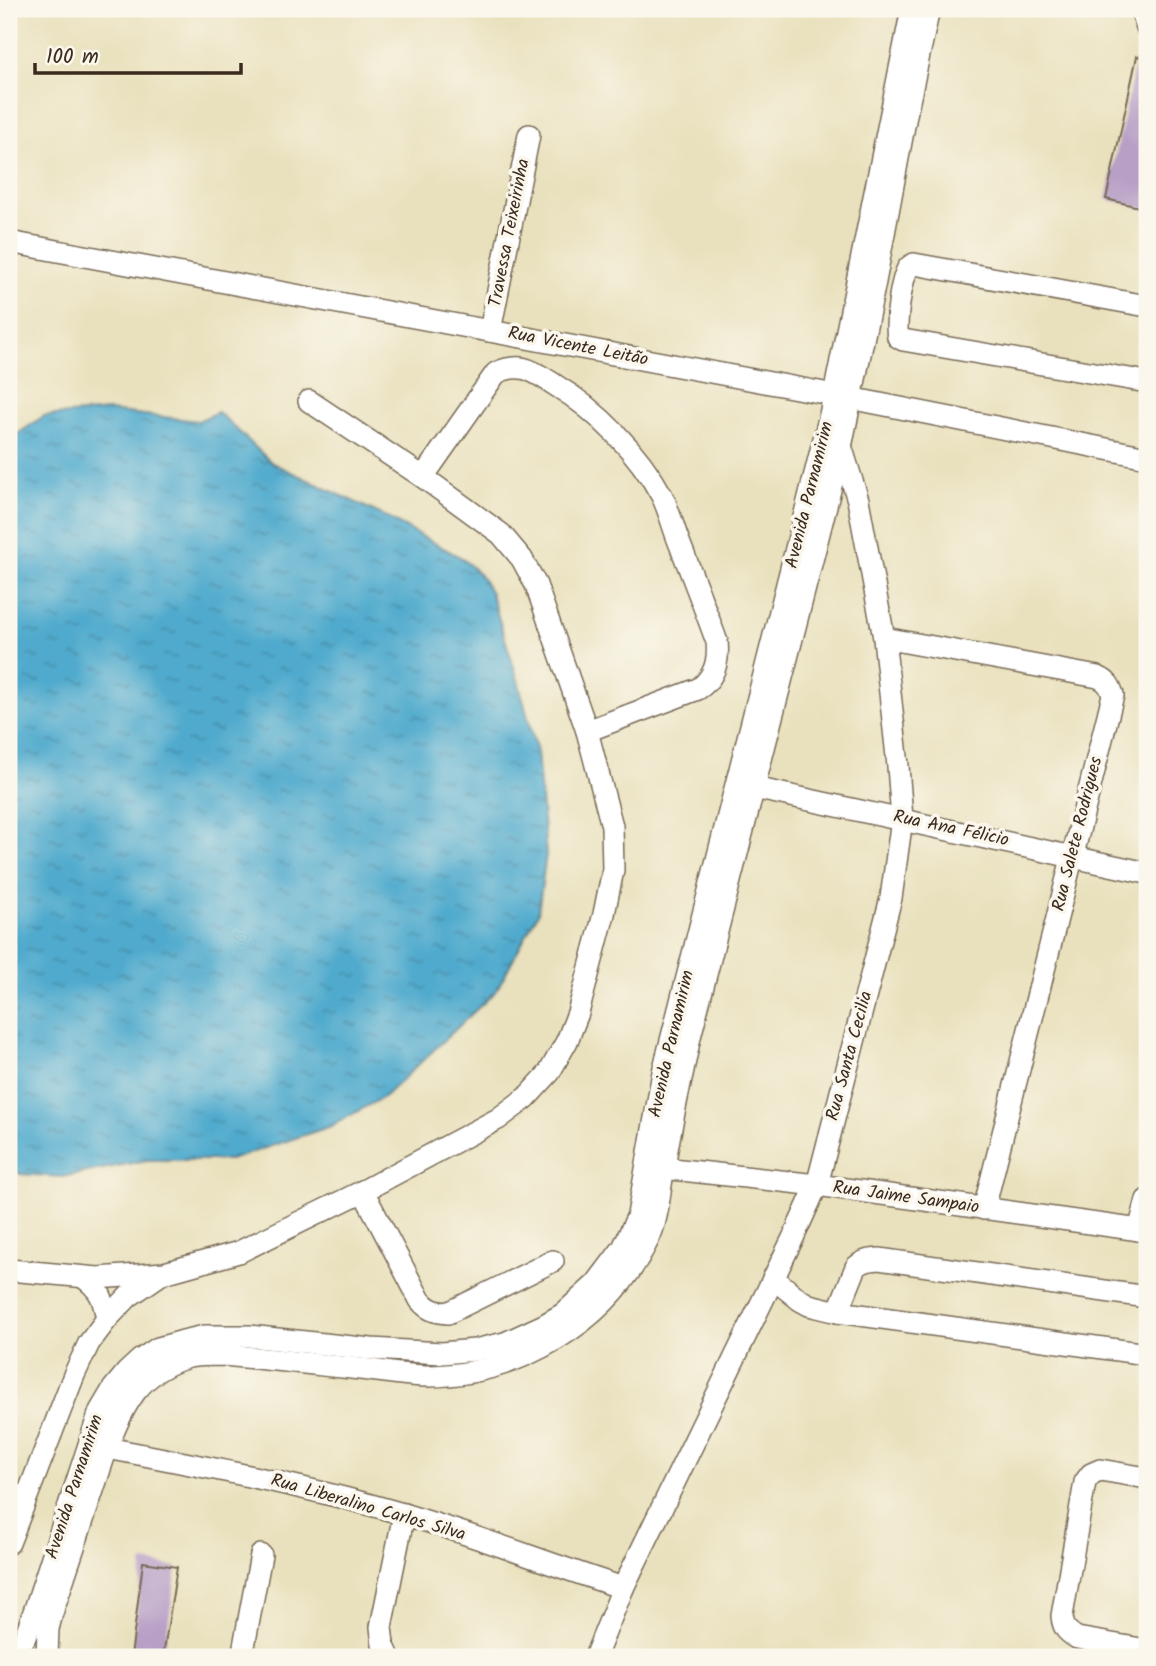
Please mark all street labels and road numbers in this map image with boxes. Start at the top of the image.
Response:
street label: Travessa Teixeirinha [481,156,539,310]
street label: Rua Vicente Leitão [505,319,651,375]
street label: Avenida Parnamirim [778,418,842,572]
street label: Rua Salete Rodrigues [1045,753,1111,914]
street label: Rua Ana Félicio [891,803,1011,855]
street label: Avenida Parnamirim [641,967,703,1121]
street label: Rua Santa Cecilia [819,988,881,1124]
street label: Rua Jaime Sampaio [831,1173,981,1223]
street label: Avenida Parnamirim [38,1411,112,1563]
street label: Rua Liberalino Carlos Silva [267,1466,469,1550]

